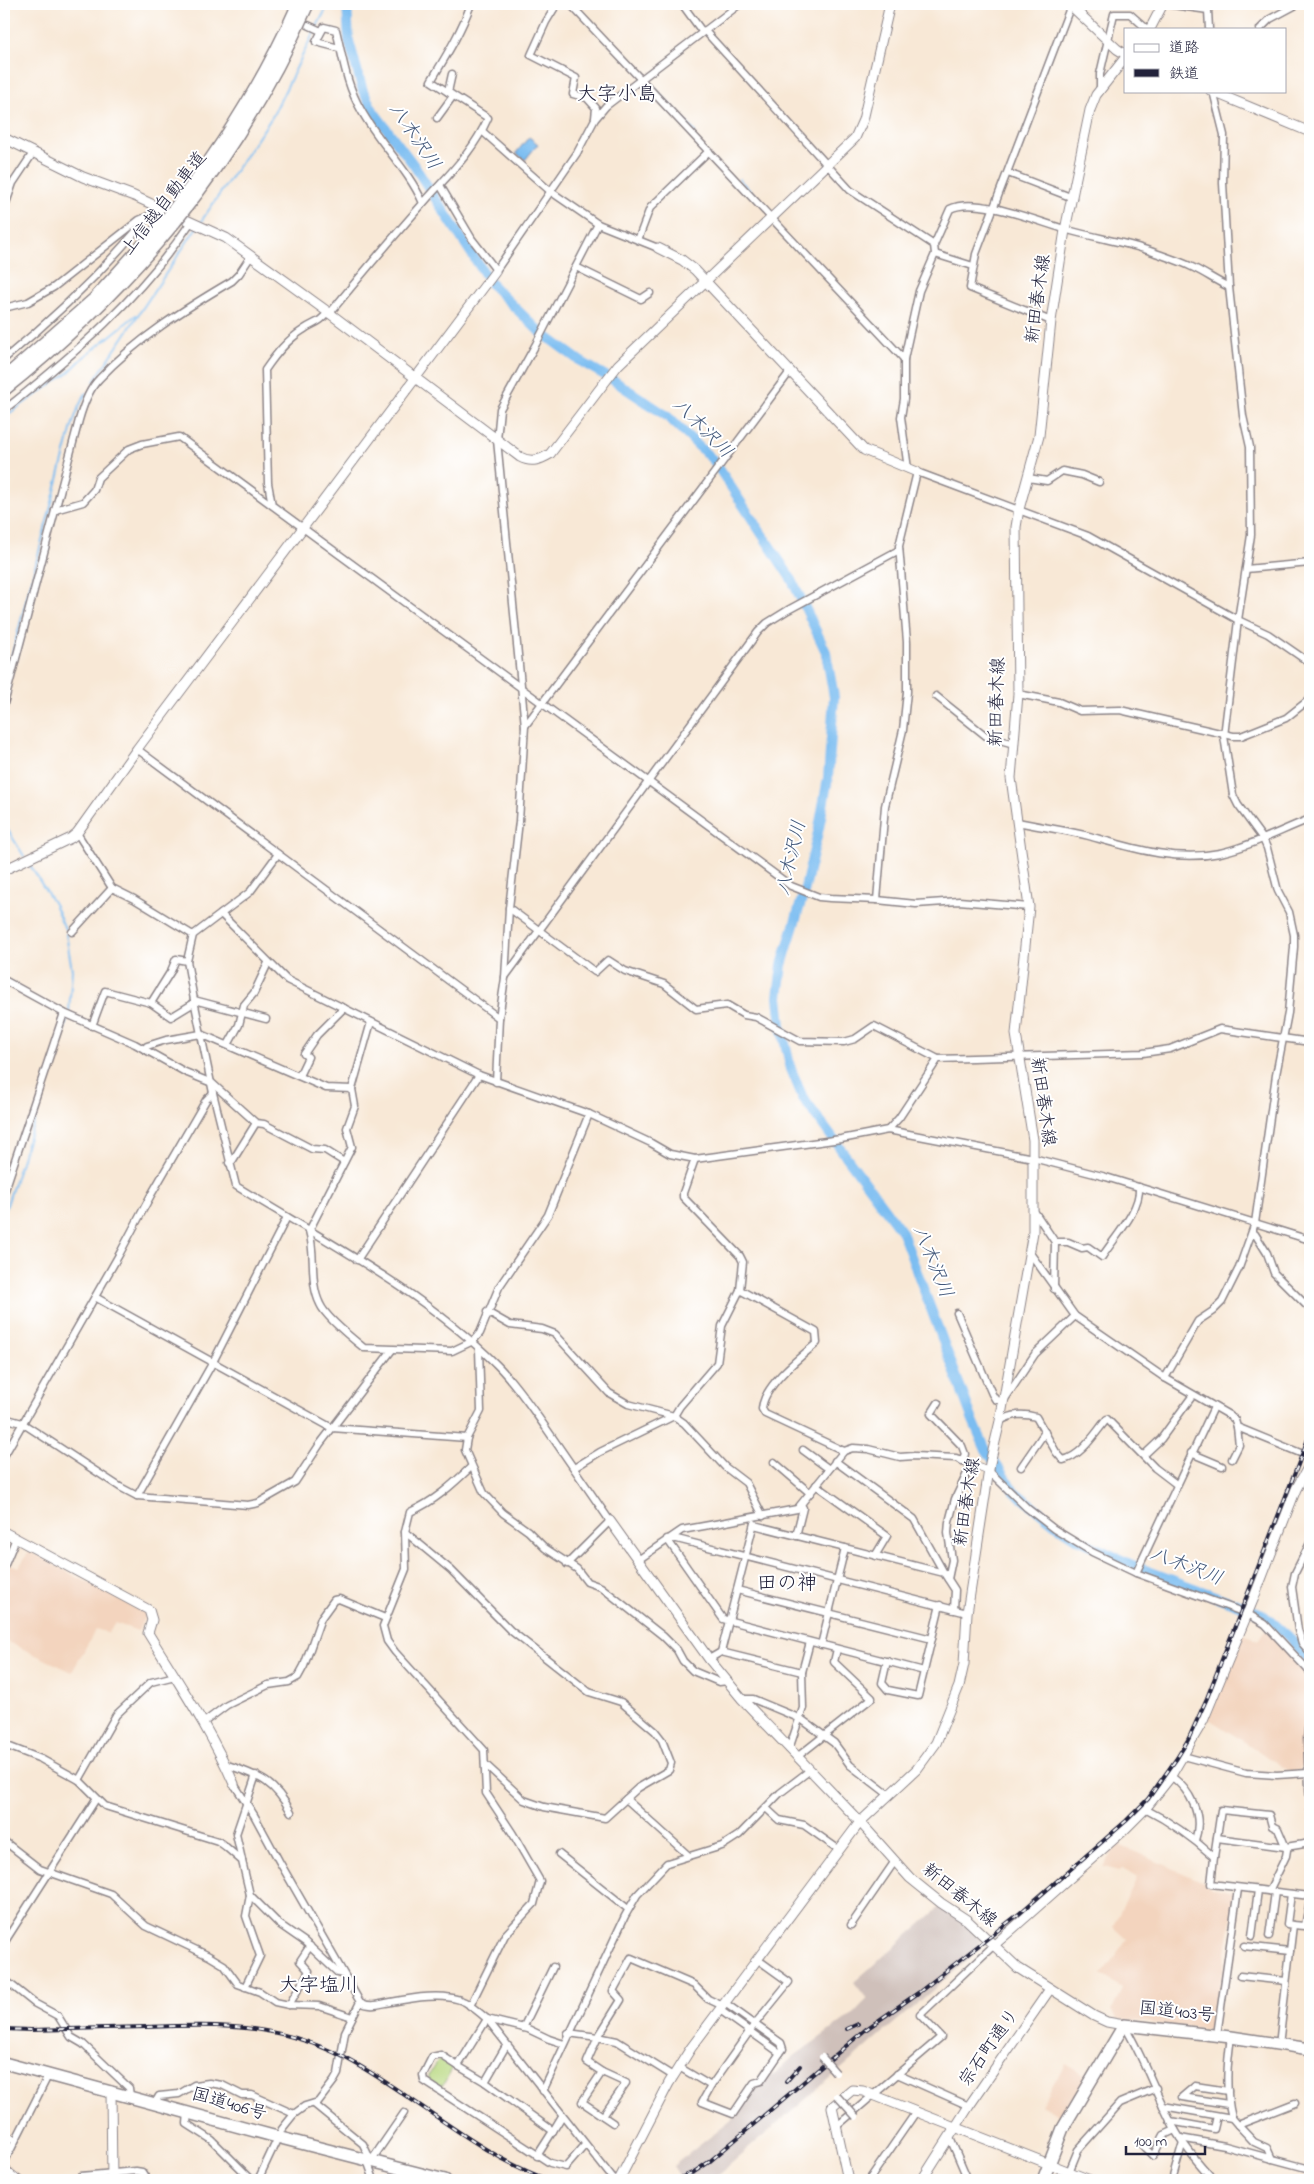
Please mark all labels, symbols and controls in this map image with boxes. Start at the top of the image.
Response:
legend [1124,28,1286,92]
text: 道路 [1169,37,1199,59]
text: 鉄道 [1169,63,1199,85]
district label: 大字小島 [577,81,657,110]
water label: 八木沢川 [382,98,446,176]
street label: 上信越自動車道 [116,146,214,262]
street label: 新田春木線 [1020,253,1058,345]
water label: 八木沢川 [666,393,738,465]
street label: 新田春木線 [983,657,1013,747]
water label: 八木沢川 [770,818,814,898]
street label: 新田春木線 [1023,1056,1061,1148]
water label: 八木沢川 [905,1222,959,1302]
street label: 新田春木線 [948,1456,988,1548]
water label: 八木沢川 [1146,1541,1226,1593]
district label: 田の神 [757,1570,817,1599]
street label: 新田春木線 [916,1858,1002,1934]
district label: 大字塩川 [279,1972,359,2001]
street label: 国道403号 [1138,1996,1216,2030]
street label: 宗石町通り [954,2004,1026,2092]
street label: 国道406号 [188,2082,270,2128]
scale bar [1126,2124,1205,2156]
text: 100 m [1134,2131,1167,2153]

